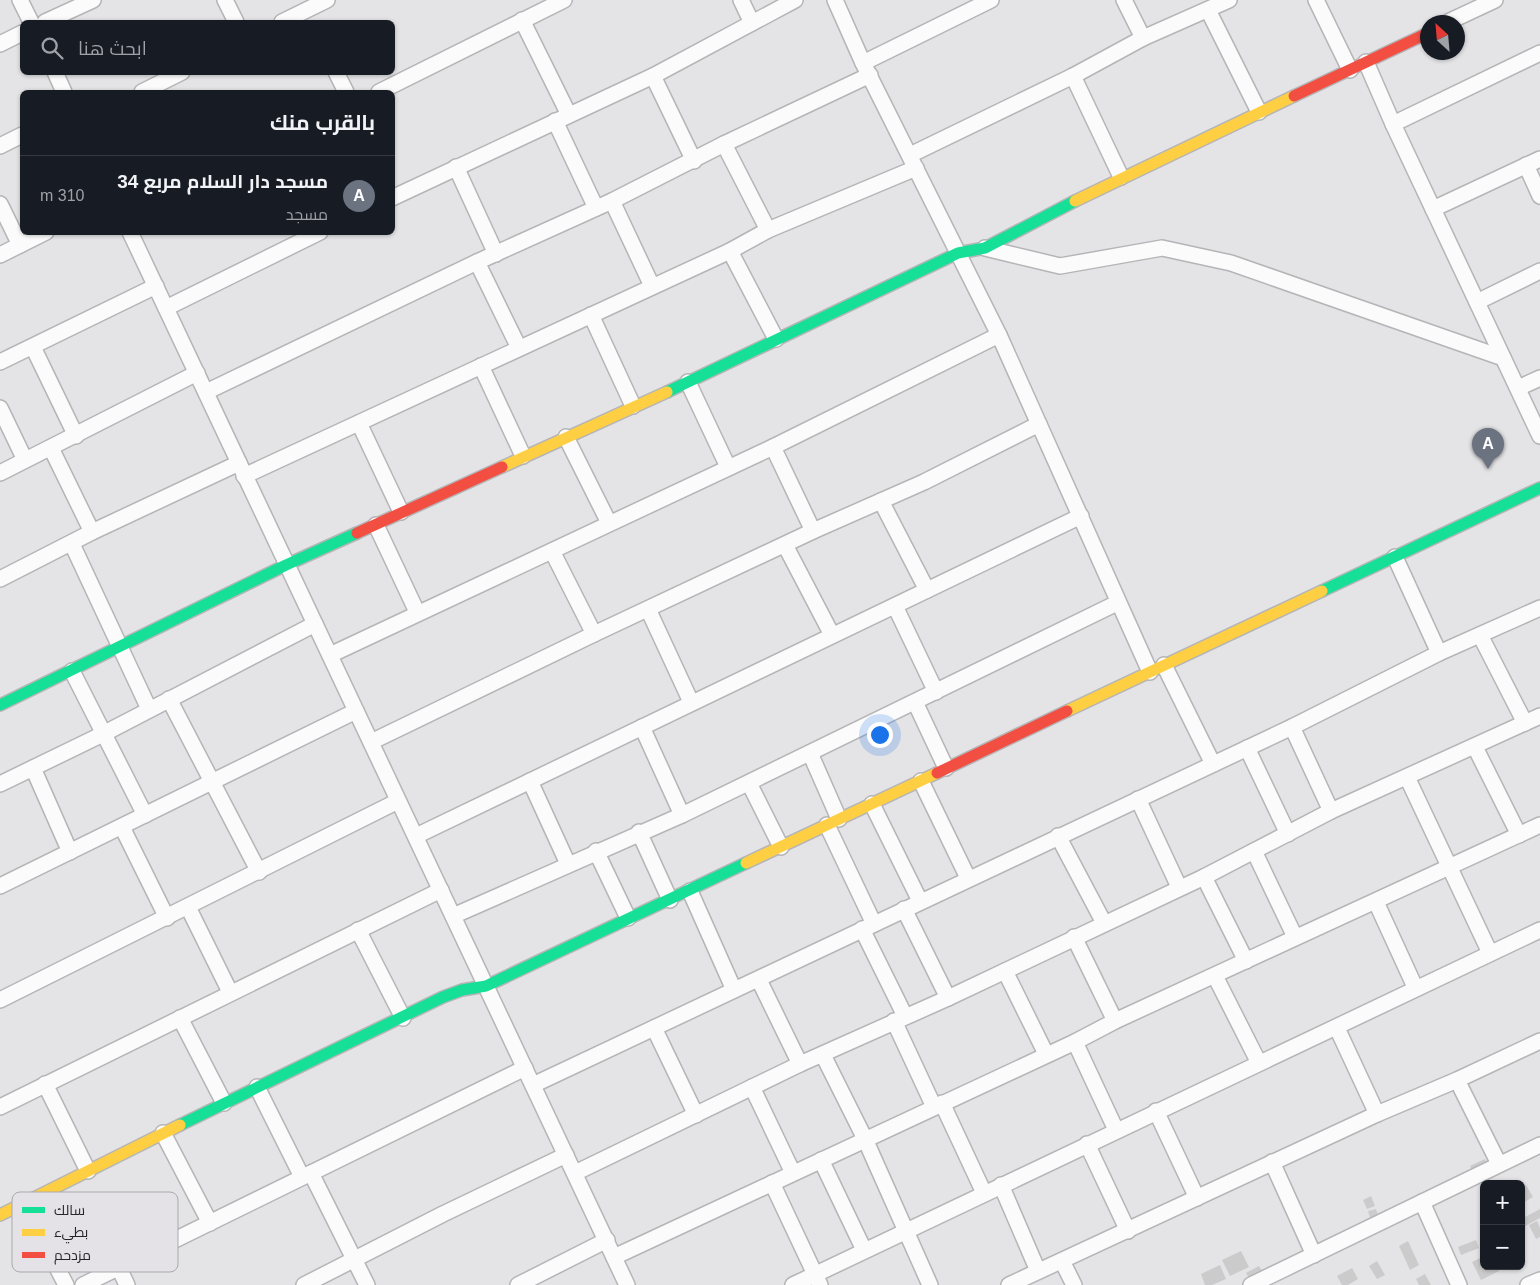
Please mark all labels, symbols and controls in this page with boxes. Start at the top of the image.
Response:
north arrow [1420,15,1465,60]
search box [20,20,395,75]
icon: search [38,34,66,62]
text: ابحث هنا [78,38,147,59]
text: بالقرب منك [270,111,375,134]
text: مسجد دار السلام مربع 34 [117,171,328,192]
text: 310 m [40,187,84,204]
text: A [353,187,365,204]
text: مسجد [286,206,328,223]
pin: A [1472,428,1504,469]
your location [867,722,893,748]
map controls [1480,1180,1525,1270]
button: + [1480,1180,1525,1225]
legend [12,1192,178,1272]
text: سالك [54,1202,85,1218]
text: بطيء [54,1224,88,1244]
button: − [1480,1225,1525,1270]
text: مزدحم [54,1247,91,1265]

